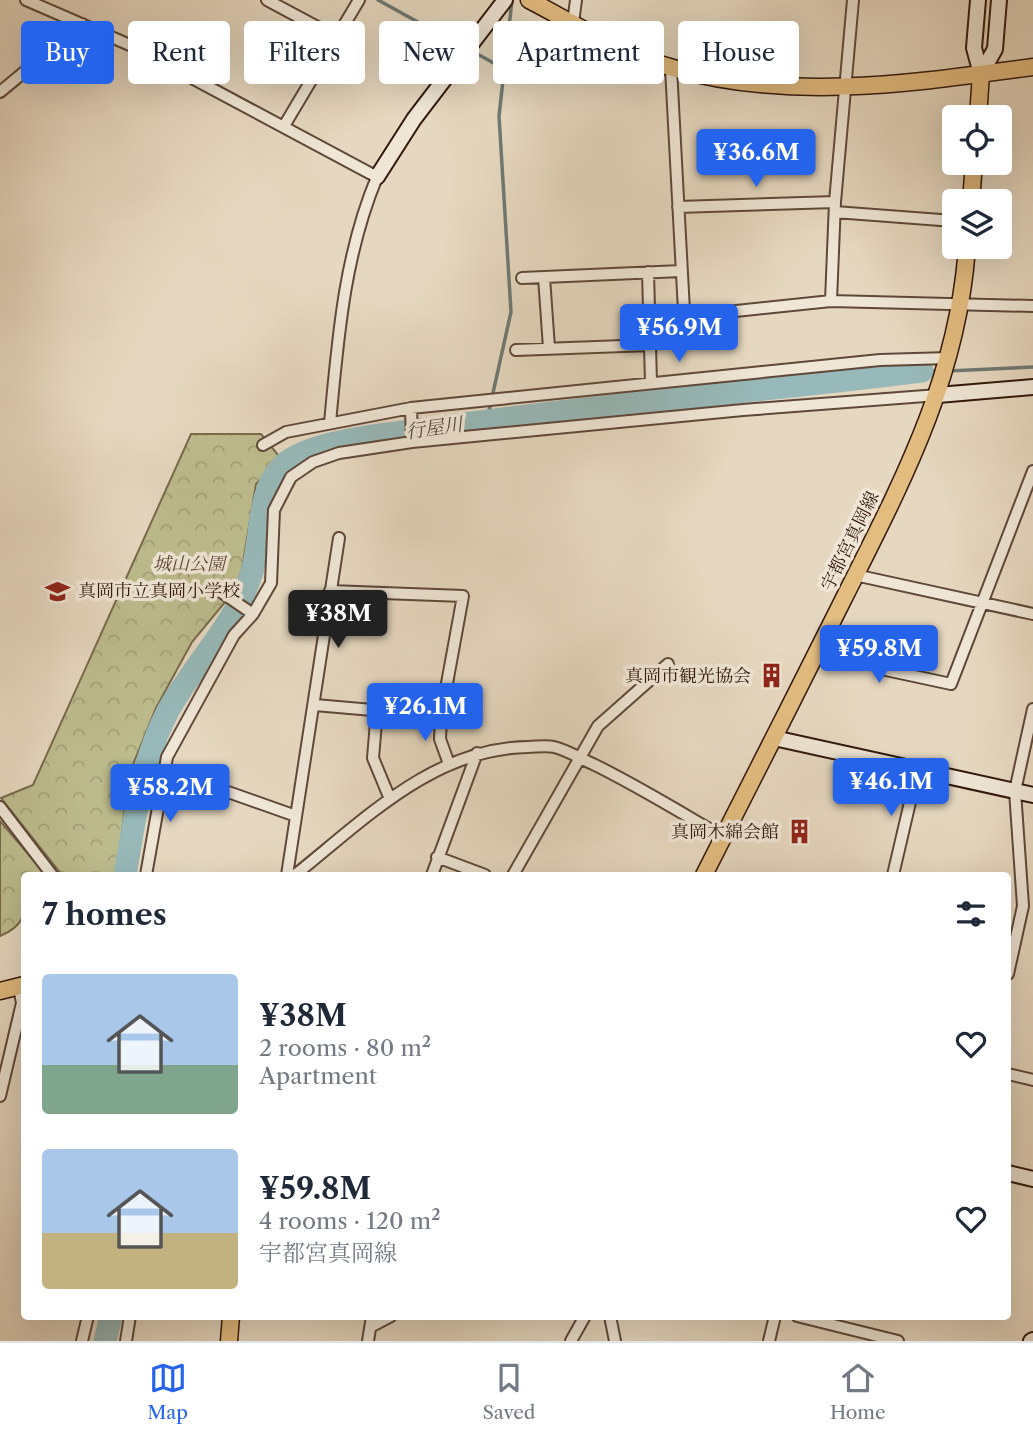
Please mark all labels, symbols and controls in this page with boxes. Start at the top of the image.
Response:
chip: Buy [21,21,114,84]
chip: Rent [128,21,230,84]
chip: Filters [244,21,365,84]
chip: New [379,21,479,84]
chip: Apartment [493,21,664,84]
chip: House [678,21,799,84]
map controls [942,105,1012,259]
button: locate [942,105,1012,175]
pin: ¥36.6M [699,130,813,189]
text: ¥36.6M [712,138,800,166]
button: layers [942,189,1012,259]
pin: ¥56.9M [622,304,736,364]
text: ¥56.9M [636,313,722,341]
water label: 行屋川 [404,412,466,443]
street label: 宇都宮真岡線 [816,488,884,594]
park label: 城山公園 [153,553,228,575]
school or university icon: 真岡市立真岡小学校 [44,577,72,605]
place label: 真岡市立真岡小学校 [78,580,240,602]
pin: ¥38M [297,590,379,650]
text: ¥38M [304,599,372,627]
pin: ¥59.8M [822,626,936,685]
text: ¥59.8M [836,634,922,662]
building icon: 真岡市観光協会 [757,662,785,690]
place label: 真岡市観光協会 [625,665,751,687]
pin: ¥26.1M [368,684,482,743]
text: ¥26.1M [383,692,467,720]
pin: ¥46.1M [834,758,948,818]
pin: ¥58.2M [113,764,227,824]
text: ¥46.1M [849,767,933,795]
text: ¥58.2M [127,773,214,801]
building icon: 真岡木綿会館 [785,818,813,846]
place label: 真岡木綿会館 [671,821,779,843]
icon: filters [952,895,990,933]
text: 7 homes [42,896,167,933]
text: ¥38M [259,997,347,1034]
icon: home [98,1002,182,1086]
icon: heart [952,1025,990,1063]
text: 2 rooms · 80 m² [259,1034,431,1062]
text: Apartment [259,1062,377,1090]
text: ¥59.8M [259,1170,371,1207]
icon: home [98,1177,182,1261]
icon: heart [952,1200,990,1238]
text: 4 rooms · 120 m² [259,1207,441,1235]
text: 宇都宮真岡線 [259,1239,397,1267]
tab: Map [147,1359,188,1424]
tab: Saved [483,1359,535,1424]
tab: Home [830,1359,886,1424]

